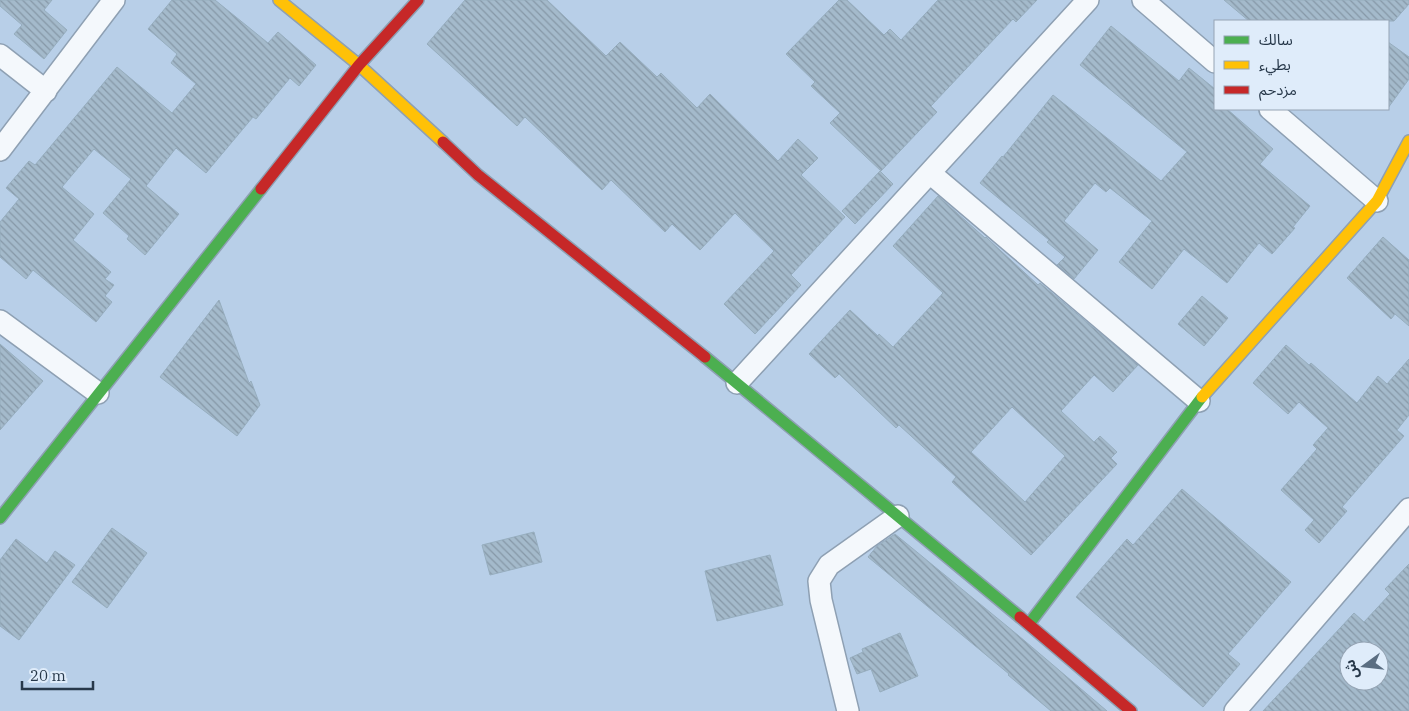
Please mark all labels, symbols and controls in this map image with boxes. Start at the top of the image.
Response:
legend [1214,20,1389,110]
text: سالك [1259,30,1293,49]
text: بطيء [1259,55,1291,76]
text: مزدحم [1259,80,1297,101]
north arrow [1339,641,1389,691]
scale bar [22,658,94,690]
text: ش [1340,658,1363,681]
text: 20 m [30,666,66,685]

